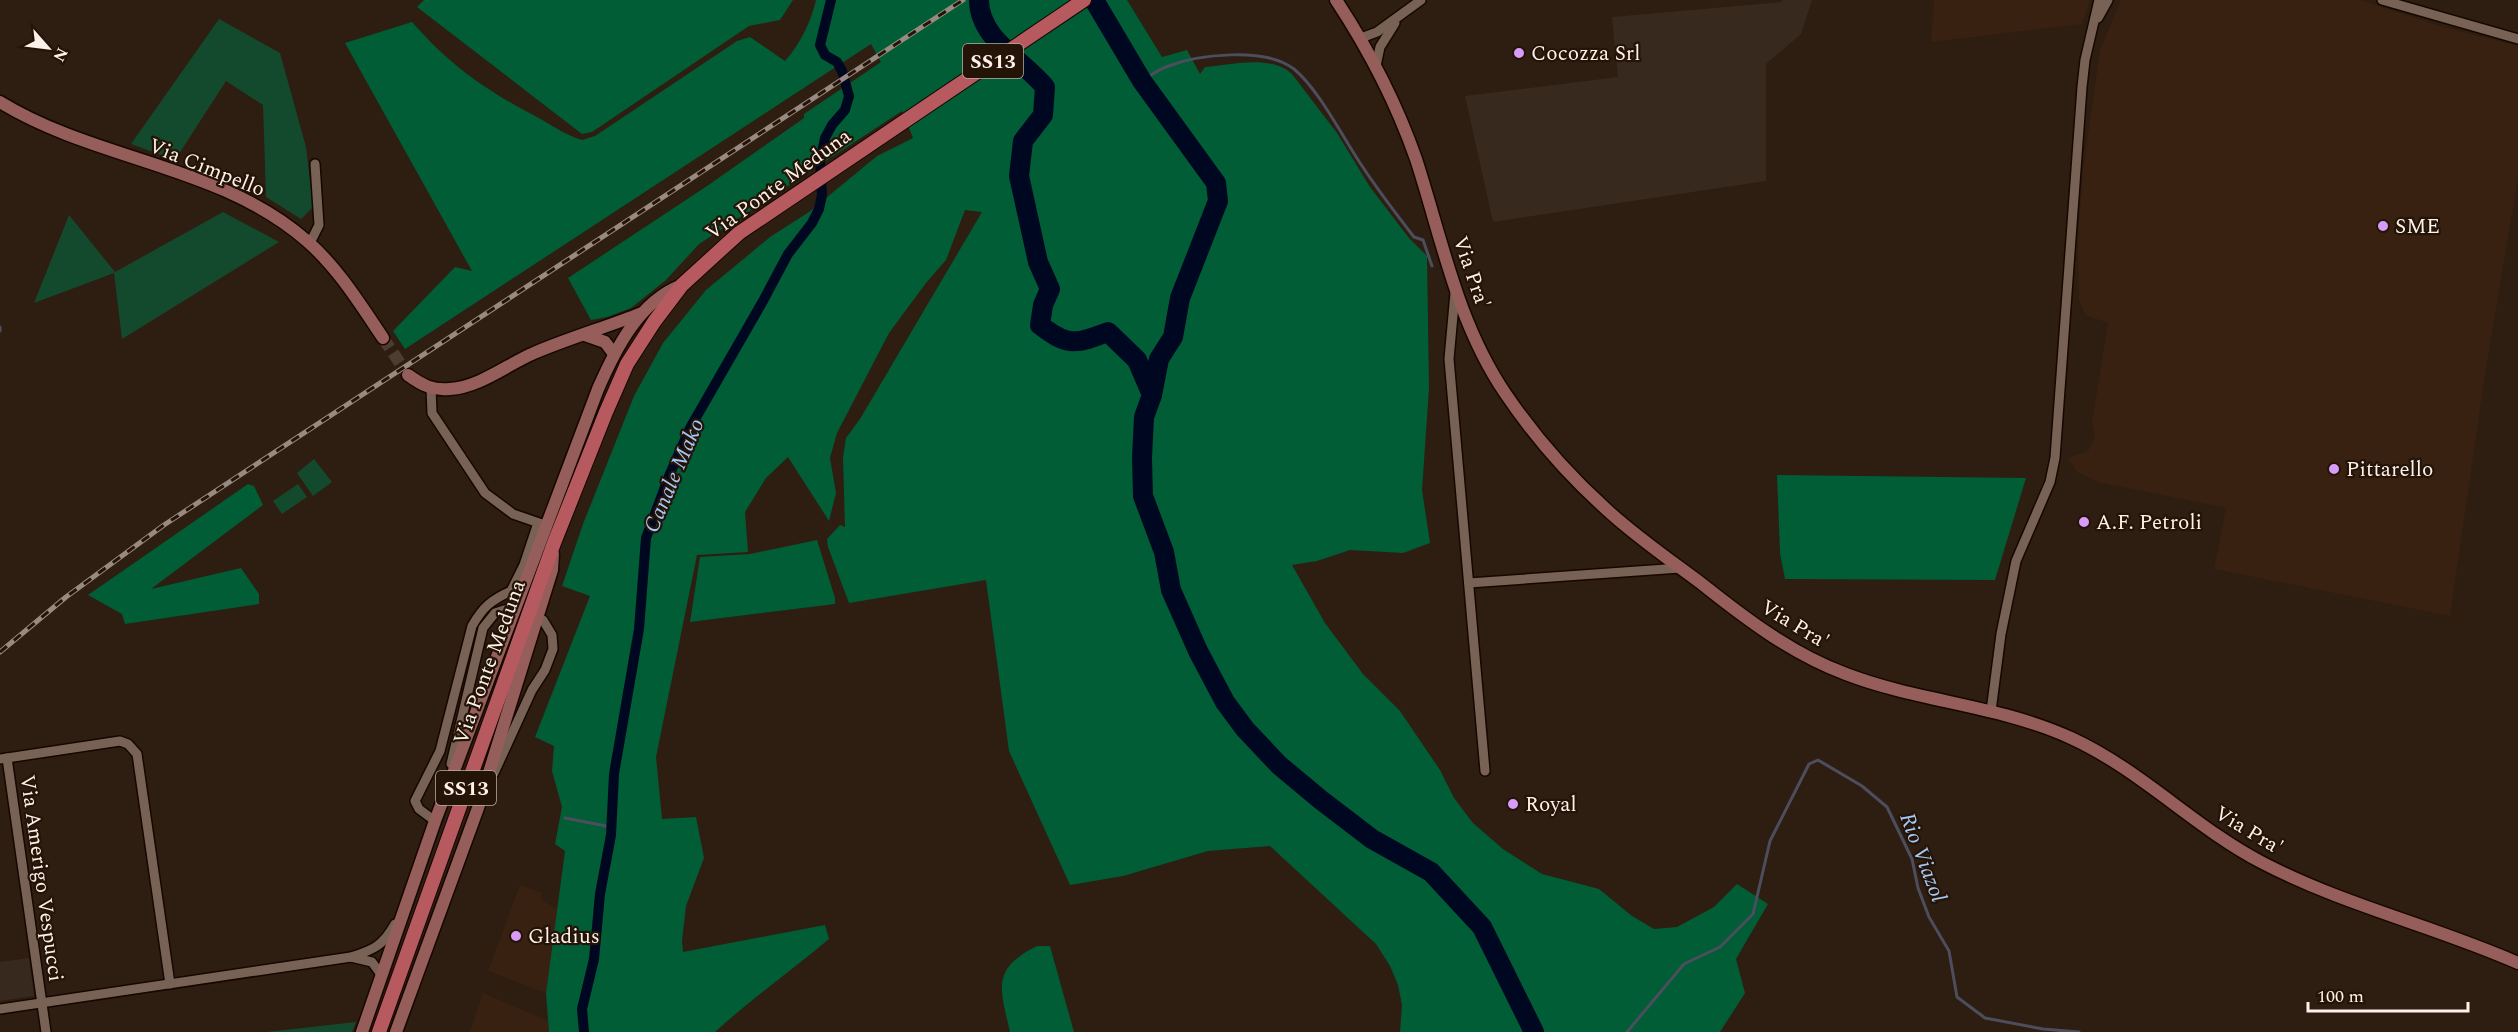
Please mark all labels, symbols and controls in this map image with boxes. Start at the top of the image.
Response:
north arrow [18,18,78,78]
place label: Cocozza Srl [1531,38,1640,70]
text: N [47,43,74,66]
road number: SS13 [963,44,1023,78]
marker: Cocozza Srl [1512,46,1526,60]
street label: Via Ponte Meduna [699,121,859,249]
street label: Via Cimpello [143,130,270,206]
place label: SME [2395,211,2440,243]
marker: SME [2376,219,2390,233]
street label: Via Pra' [1444,232,1498,313]
water label: Canale Mako [635,413,713,538]
place label: Pittarello [2346,454,2433,486]
marker: Pittarello [2327,462,2341,476]
place label: A.F. Petroli [2096,507,2202,539]
marker: A.F. Petroli [2077,515,2091,529]
street label: Via Ponte Meduna [445,575,535,749]
street label: Via Pra' [1754,592,1835,658]
road number: SS13 [436,771,496,805]
street label: Via Amerigo Vespucci [11,773,71,984]
place label: Royal [1525,789,1577,821]
marker: Royal [1506,797,1520,811]
street label: Via Pra' [2208,798,2289,864]
water label: Rio Viazol [1890,808,1955,908]
place label: Gladius [528,921,600,953]
marker: Gladius [509,929,523,943]
scale bar [2308,975,2468,1013]
text: 100 m [2317,983,2364,1010]

